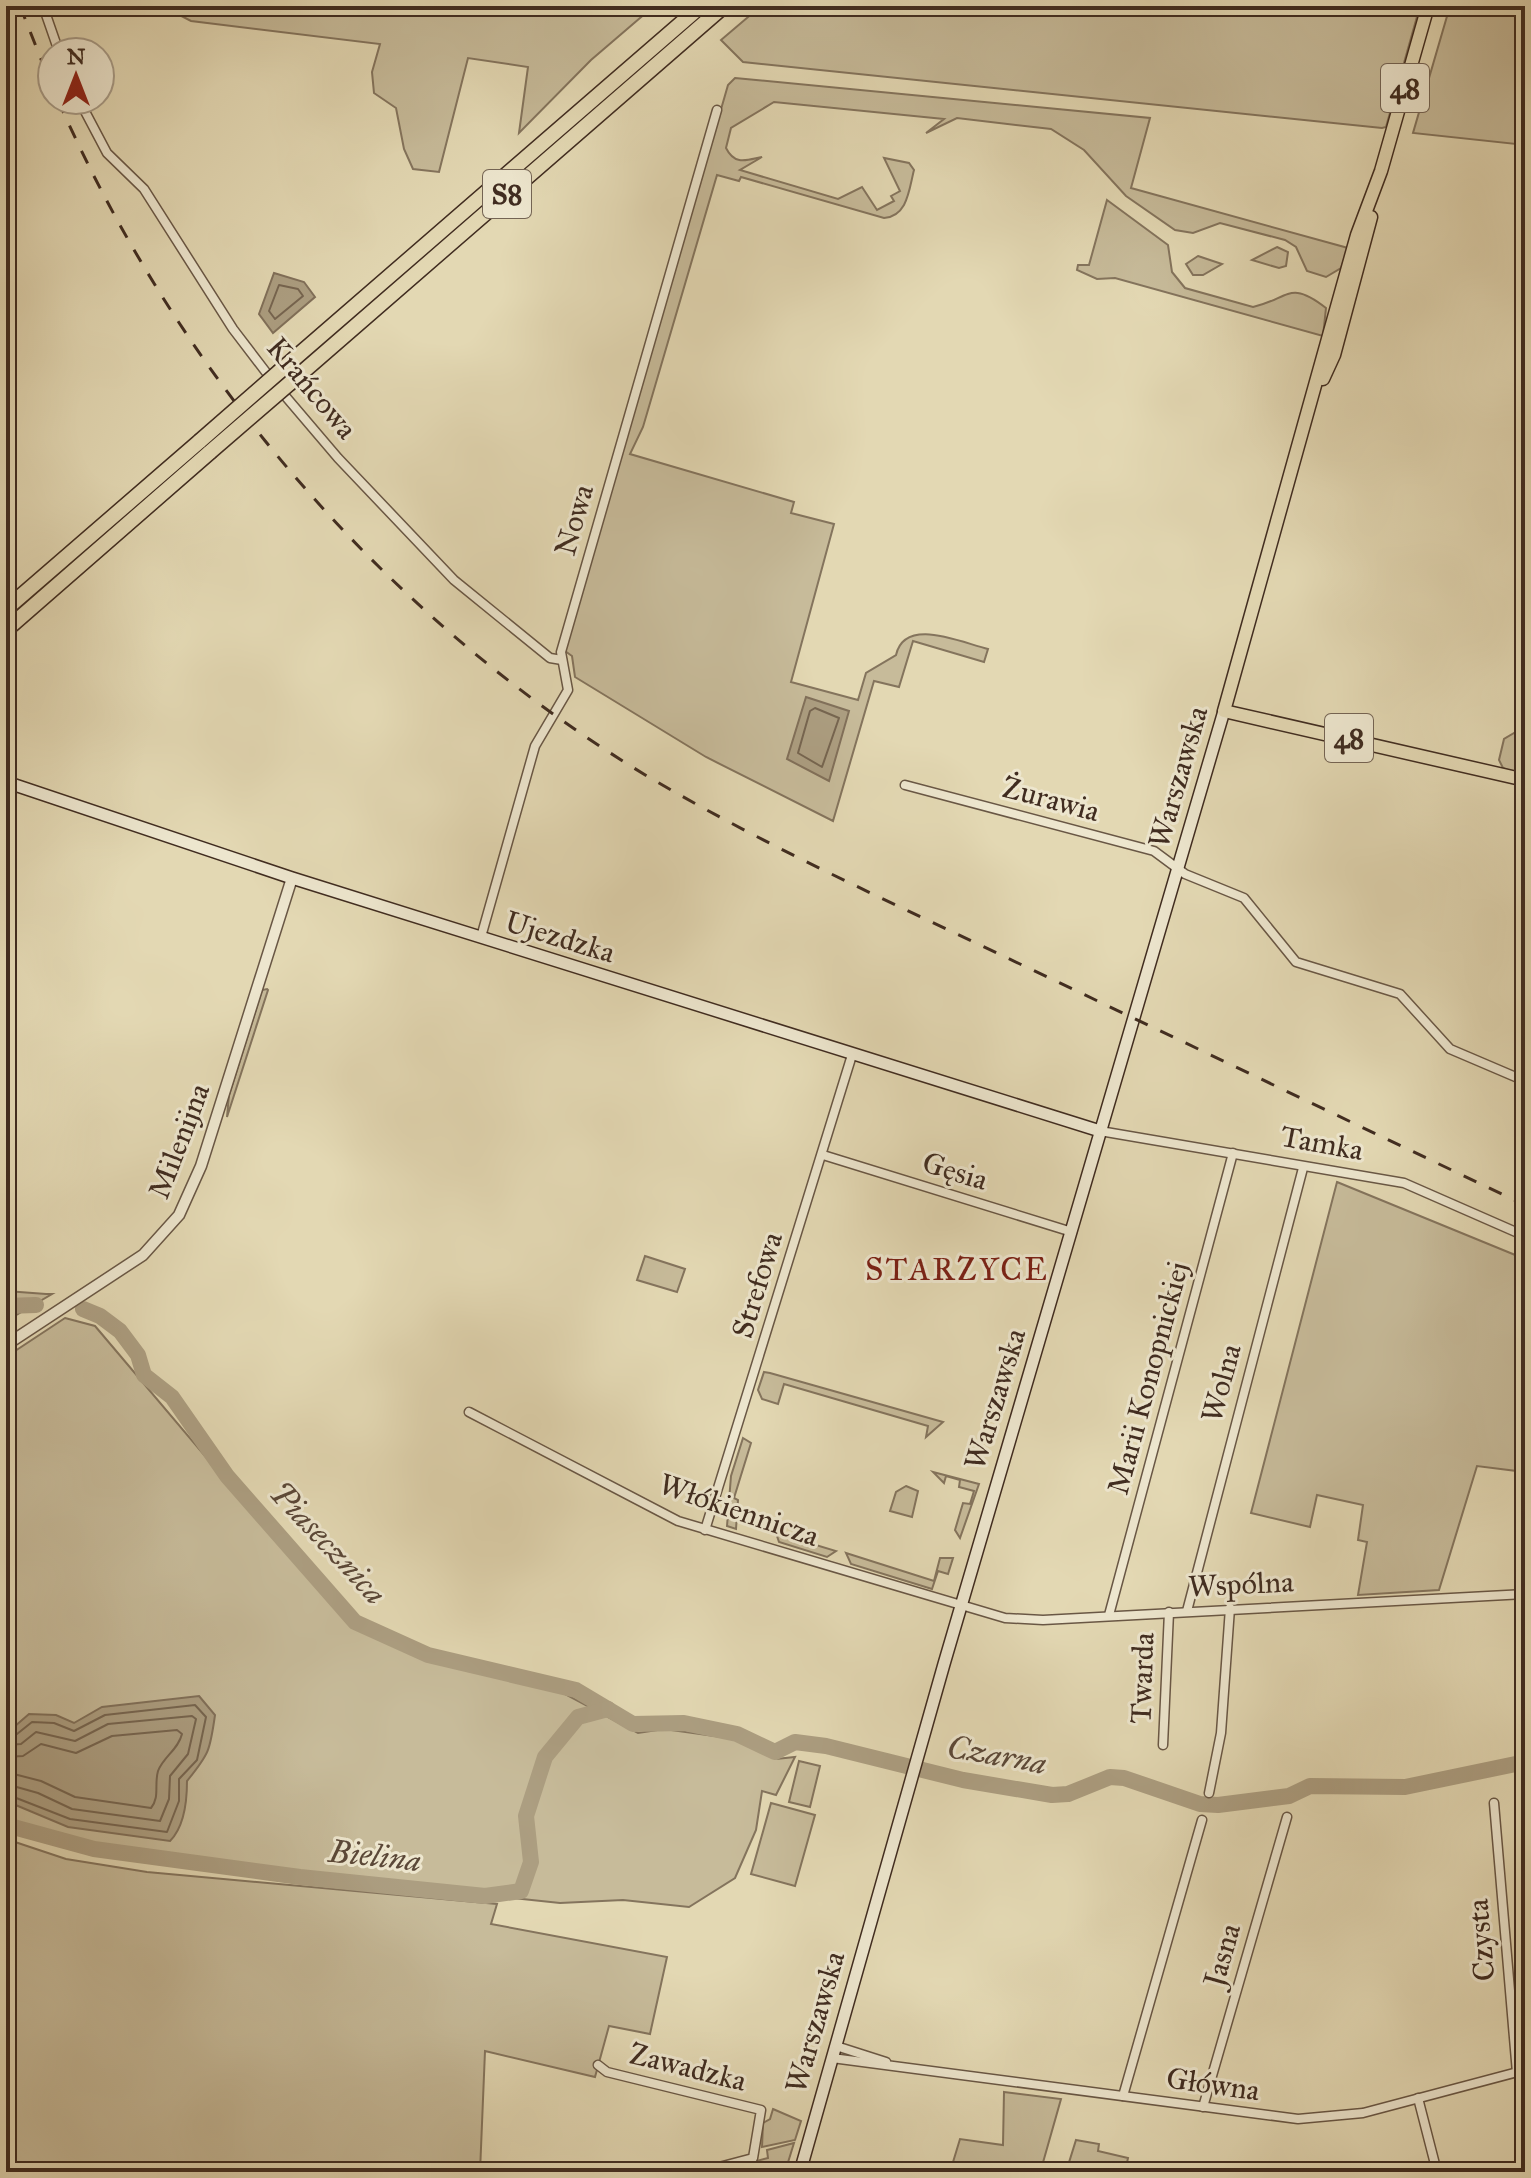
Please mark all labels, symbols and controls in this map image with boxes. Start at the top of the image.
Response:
north arrow [36,36,116,116]
text: N [67,43,86,70]
road number: 48 [1381,64,1429,112]
road number: S8 [483,170,531,218]
street label: Krańcowa [259,330,365,446]
street label: Nowa [547,480,601,560]
street label: Warszawska [1141,702,1215,852]
road number: 48 [1325,714,1373,762]
street label: Żurawia [999,769,1104,829]
street label: Ujezdzka [501,903,620,971]
street label: Milenijna [141,1078,217,1204]
street label: Tamka [1278,1118,1366,1168]
street label: Gęsia [918,1144,992,1198]
street label: Strefowa [724,1227,790,1342]
district label: STARZYCE [865,1250,1049,1289]
street label: Marii Konopnickiej [1100,1258,1196,1498]
street label: Warszawska [957,1324,1034,1474]
street label: Wolna [1193,1340,1249,1426]
street label: Włókiennicza [654,1466,824,1554]
water label: Piasecznica [261,1474,395,1612]
street label: Wspólna [1187,1563,1295,1605]
street label: Twarda [1122,1631,1162,1724]
water label: Czarna [944,1727,1050,1783]
water label: Bielina [325,1832,423,1880]
street label: Czysta [1459,1897,1503,1983]
street label: Jasna [1195,1919,1248,1994]
street label: Warszawska [778,1947,852,2097]
street label: Zawadzka [626,2035,750,2099]
street label: Główna [1164,2060,1262,2108]

